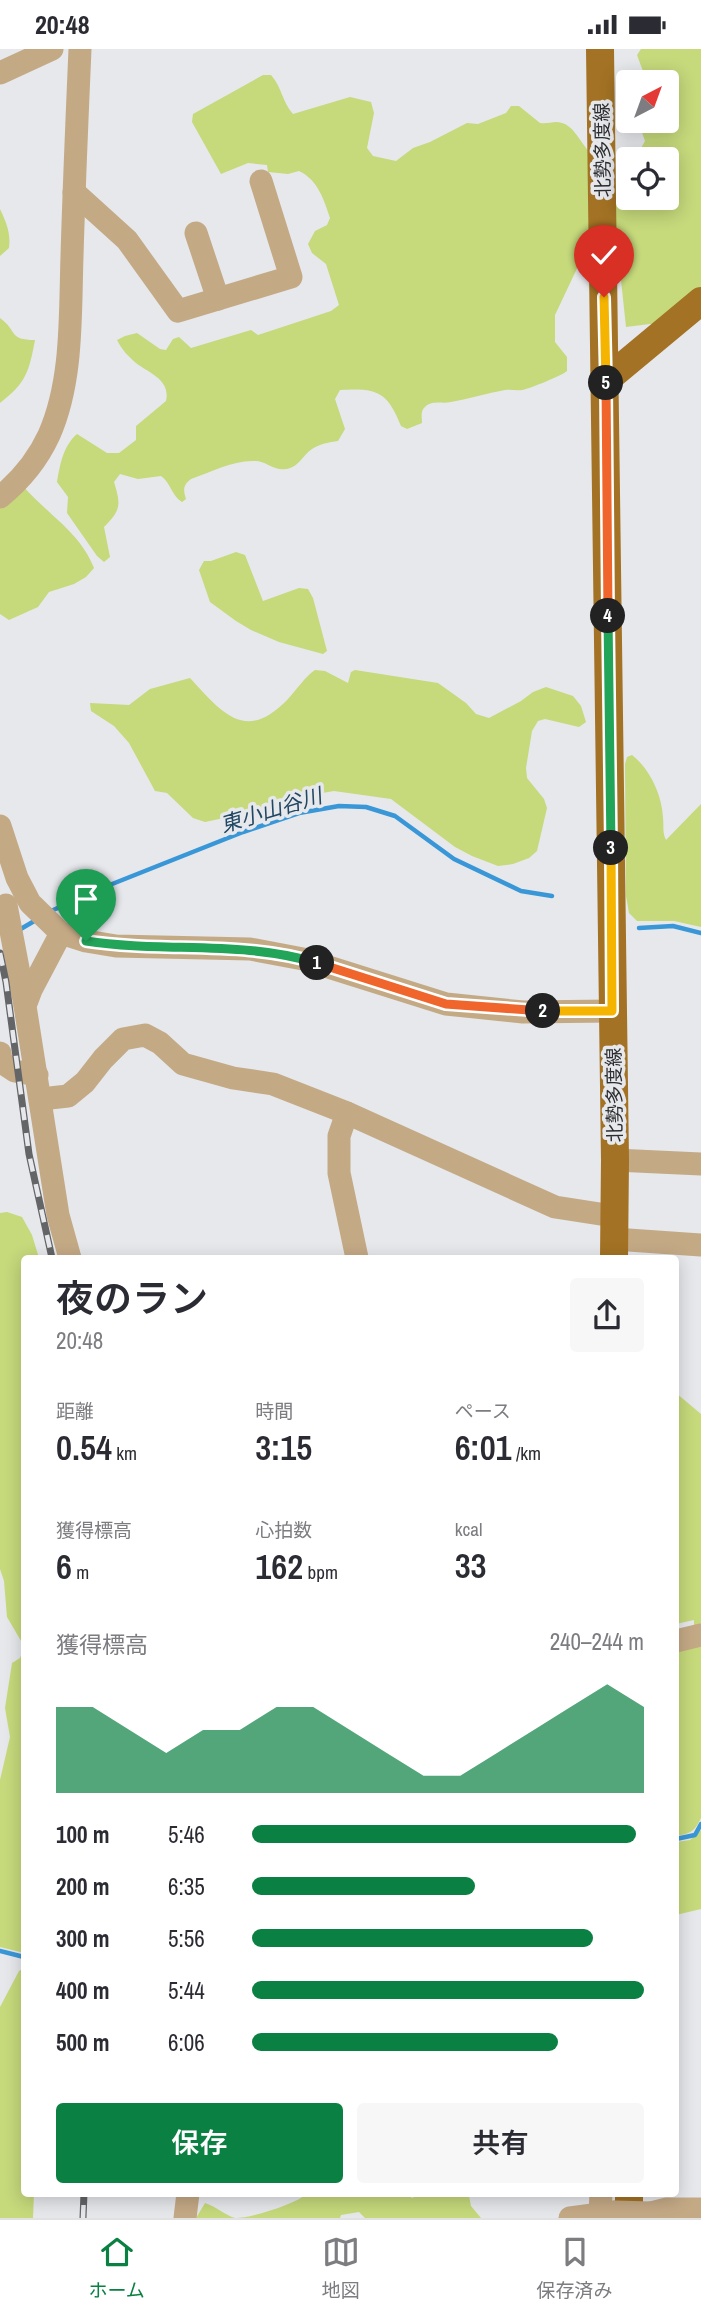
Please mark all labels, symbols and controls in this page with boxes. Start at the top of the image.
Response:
text: 20:48 [35,7,90,42]
north arrow [616,70,679,133]
map controls [616,70,679,210]
street label: 北勢多度線 [588,102,616,198]
button: locate [616,147,679,210]
pin [574,225,634,297]
icon: check [585,236,623,274]
pin: 5 [588,365,624,401]
text: 5 [601,369,610,395]
pin: 4 [590,599,626,633]
text: 4 [603,602,612,628]
water label: 東小山谷川 [217,780,327,839]
pin: 3 [594,831,628,865]
text: 3 [606,834,615,860]
pin [56,869,116,941]
icon: arrive [67,880,105,918]
pin: 1 [300,946,334,981]
text: 1 [312,949,321,975]
pin: 2 [526,993,560,1028]
text: 2 [538,997,547,1023]
street label: 北勢多度線 [600,1047,628,1143]
text: 夜のラン [56,1273,208,1324]
button: share [570,1278,644,1352]
text: 20:48 [56,1325,103,1356]
text: 距離 [56,1398,94,1424]
text: 時間 [255,1398,293,1424]
text: ペース [455,1398,511,1424]
text: 0.54 [56,1424,112,1471]
text: 3:15 [255,1424,312,1471]
text: 6:01 [455,1424,512,1471]
text: km [112,1440,137,1466]
text: /km [512,1440,541,1466]
text: kcal [455,1516,482,1542]
text: 獲得標高 [56,1517,132,1543]
text: 心拍数 [255,1517,312,1543]
text: 33 [455,1542,487,1589]
text: 6 [56,1543,72,1590]
text: 162 [255,1543,303,1590]
text: m [72,1559,89,1585]
text: bpm [303,1559,338,1585]
text: 240–244 m [550,1626,644,1657]
text: 獲得標高 [56,1629,148,1660]
text: 100 m [56,1819,109,1850]
text: 5:46 [168,1819,205,1850]
text: 200 m [56,1871,109,1902]
text: 6:35 [168,1871,205,1902]
text: 300 m [56,1923,109,1954]
text: 5:56 [168,1923,205,1954]
text: 400 m [56,1975,109,2006]
text: 5:44 [168,1975,205,2006]
text: 500 m [56,2027,109,2058]
text: 6:06 [168,2027,205,2058]
button: 保存 [56,2103,343,2183]
button: 共有 [357,2103,644,2183]
tab: ホーム [88,2233,145,2303]
tab: 地図 [322,2233,360,2303]
tab: 保存済み [537,2233,613,2303]

